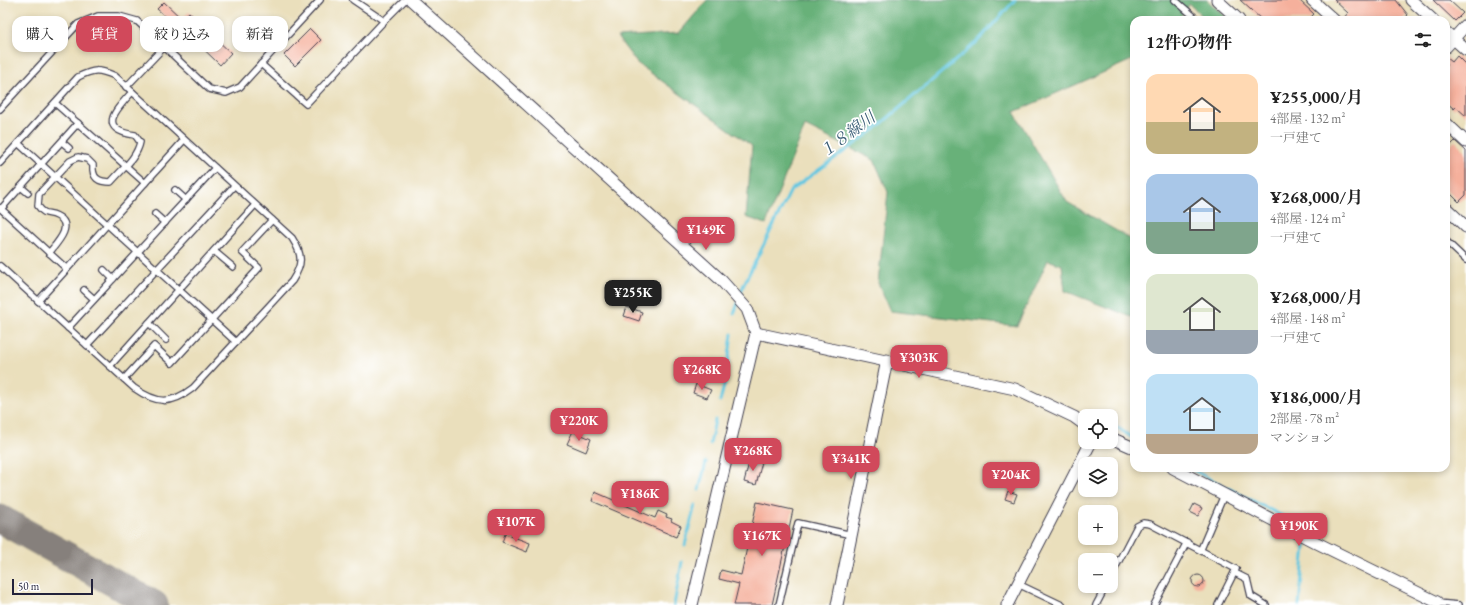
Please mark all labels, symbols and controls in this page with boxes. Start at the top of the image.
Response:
chip: 購入 [12,16,68,52]
chip: 賃貸 [76,16,132,52]
chip: 絞り込み [140,16,224,52]
chip: 新着 [232,16,288,52]
icon: filters [1412,29,1434,51]
text: 12件の物件 [1146,31,1232,53]
text: ¥255,000/月 [1270,86,1363,108]
icon: home [1178,90,1226,138]
water label: １８線川 [815,106,881,162]
text: 4部屋 · 132 m² [1270,110,1345,127]
text: 一戸建て [1270,129,1322,146]
text: ¥268,000/月 [1270,186,1363,208]
icon: home [1178,190,1226,238]
text: 4部屋 · 124 m² [1270,210,1345,227]
pin: ¥149K [678,217,734,251]
text: ¥149K [686,221,726,238]
text: 一戸建て [1270,229,1322,246]
pin: ¥255K [605,280,661,314]
text: ¥255K [613,284,653,301]
text: ¥268,000/月 [1270,286,1363,308]
icon: home [1178,290,1226,338]
text: 4部屋 · 148 m² [1270,310,1345,327]
text: 一戸建て [1270,329,1322,346]
pin: ¥303K [891,345,947,379]
text: ¥303K [899,349,939,366]
pin: ¥268K [674,357,730,391]
text: ¥268K [682,361,722,378]
text: ¥186,000/月 [1270,386,1363,408]
icon: home [1178,390,1226,438]
pin: ¥220K [551,408,607,442]
map controls [1078,409,1118,593]
button: locate [1078,409,1118,449]
text: 2部屋 · 78 m² [1270,410,1339,427]
text: ¥220K [559,412,599,429]
text: マンション [1270,429,1334,446]
pin: ¥268K [725,438,781,472]
text: ¥268K [733,442,773,459]
pin: ¥341K [823,446,879,480]
text: ¥341K [831,450,871,467]
button: layers [1078,457,1118,497]
pin: ¥204K [983,462,1039,496]
text: ¥204K [991,466,1031,483]
pin: ¥186K [612,481,668,515]
text: ¥186K [620,485,660,502]
button: + [1078,505,1118,545]
pin: ¥107K [488,509,544,543]
text: ¥107K [496,513,536,530]
pin: ¥190K [1271,513,1327,547]
text: ¥190K [1279,517,1319,534]
pin: ¥167K [734,523,790,557]
text: ¥167K [742,527,782,544]
button: − [1078,553,1118,593]
scale bar [12,577,93,596]
text: 50 m [18,579,39,593]

